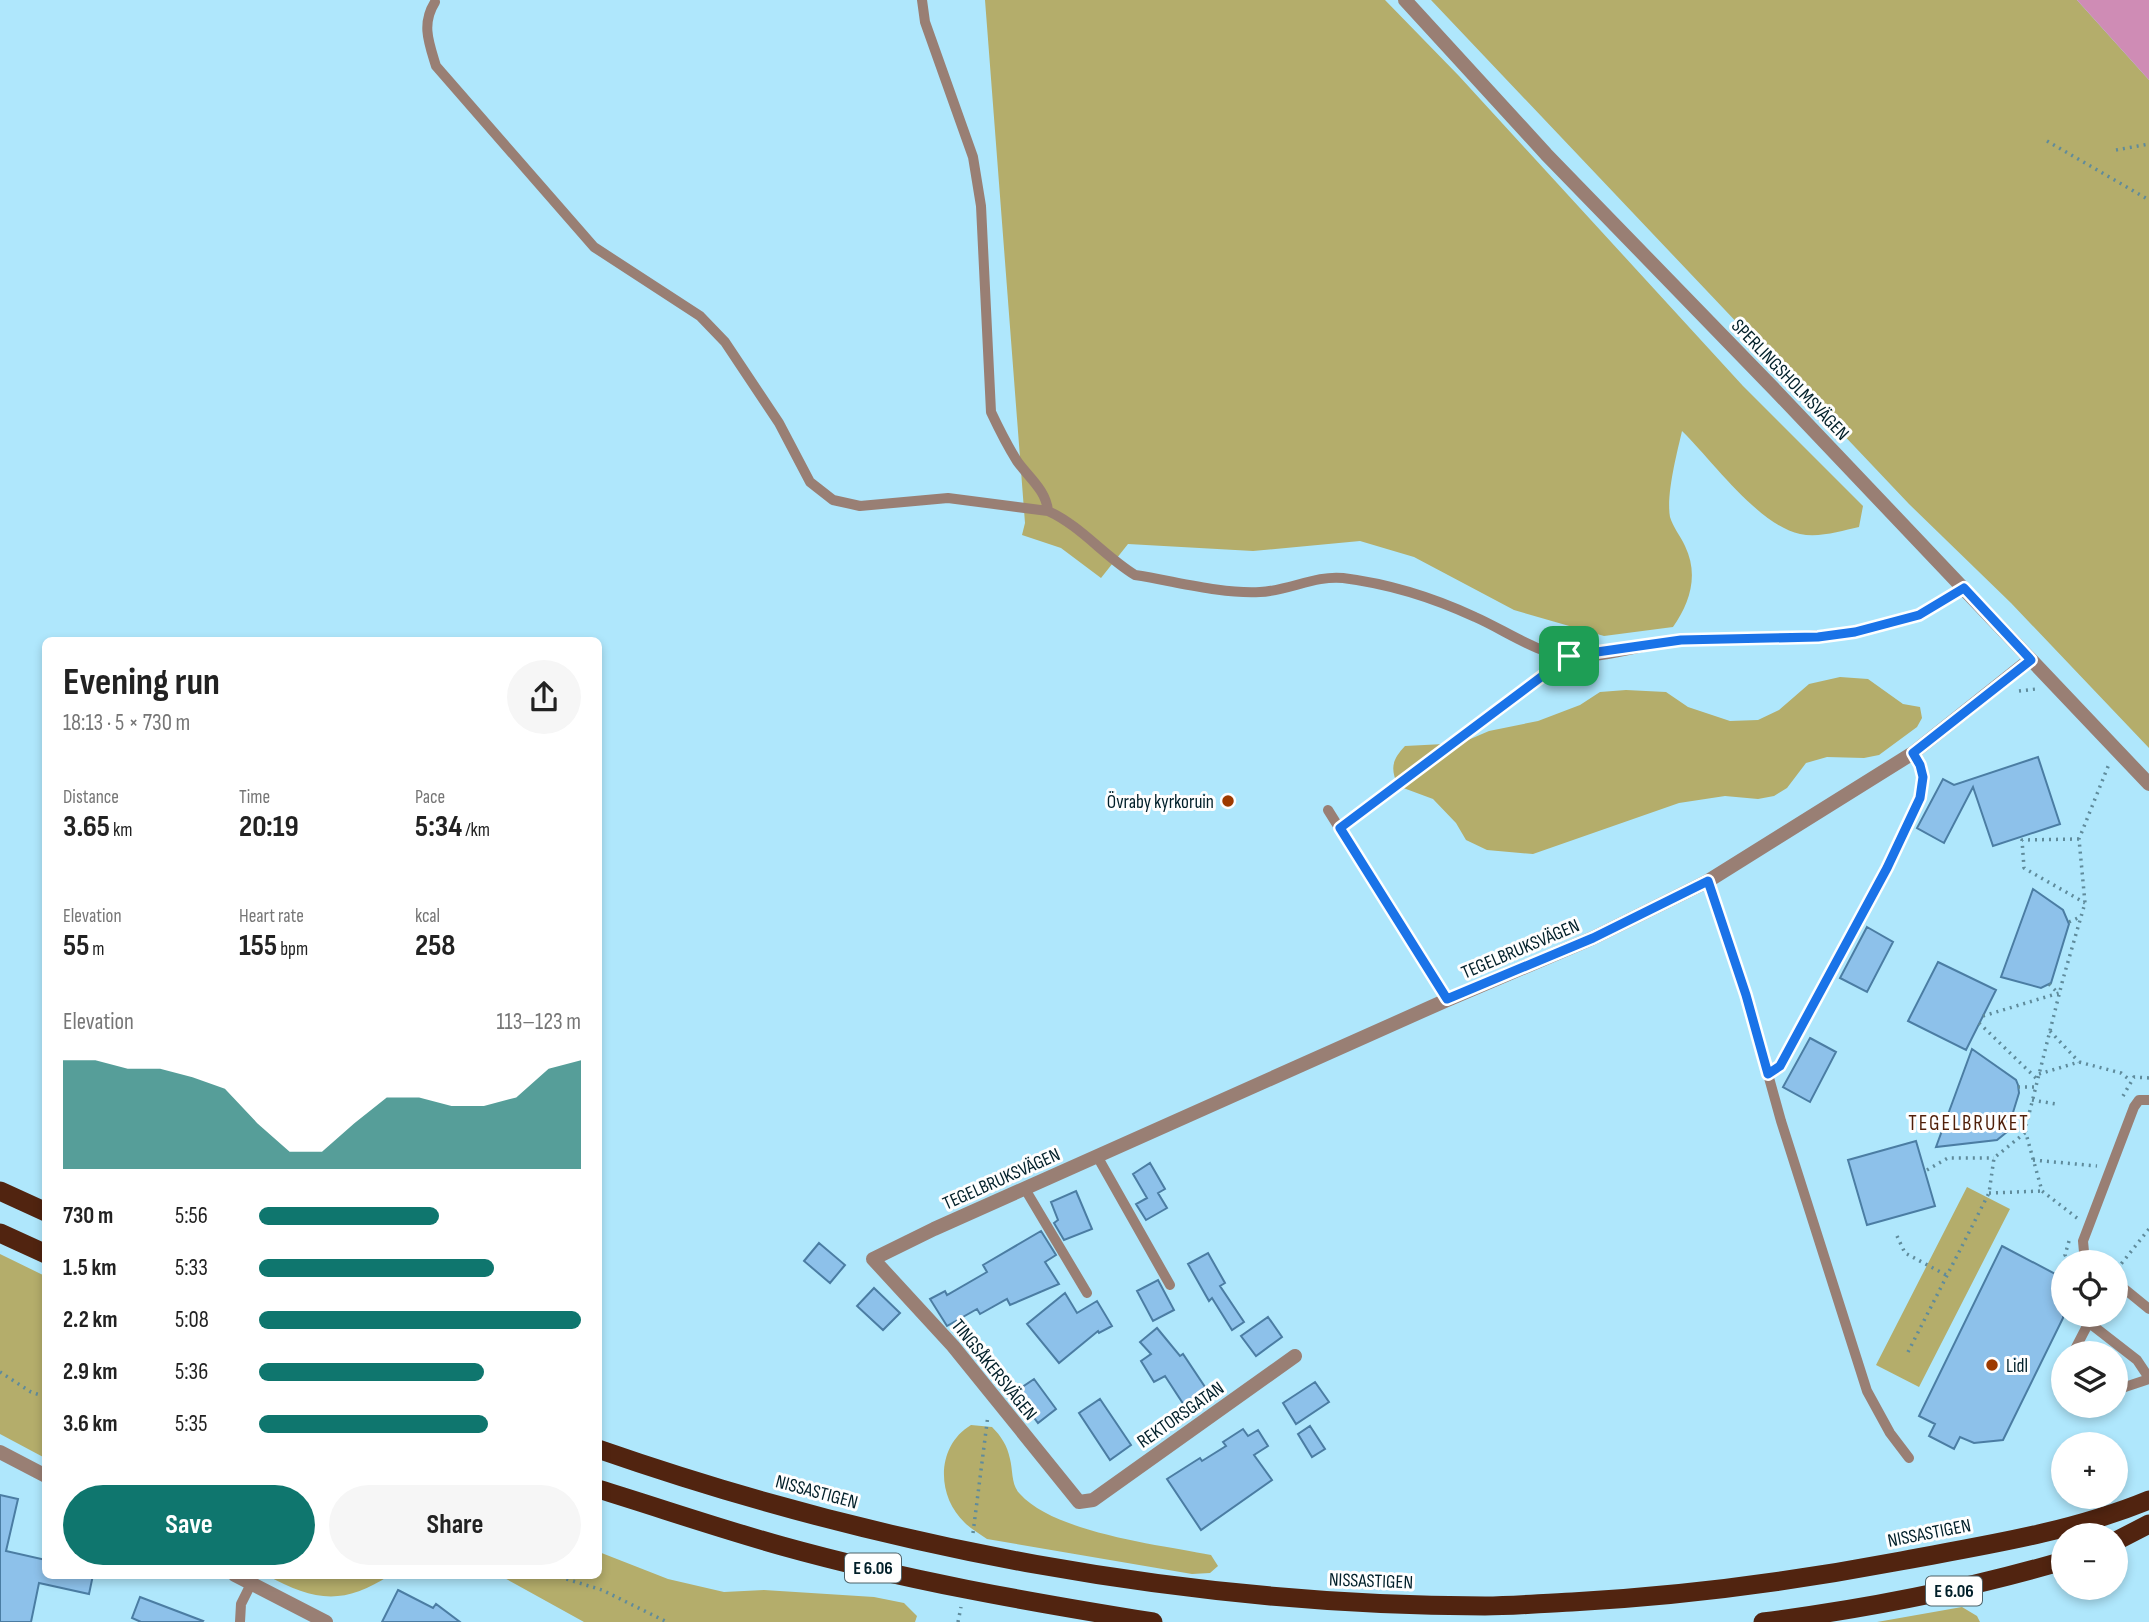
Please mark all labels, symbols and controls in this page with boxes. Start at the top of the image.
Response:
street label: SPERLINGSHOLMSVÄGEN [1726,315,1854,445]
pin [1539,626,1599,686]
icon: arrive [1550,637,1588,675]
text: Evening run [63,660,220,705]
button: share [507,660,581,734]
text: 18:13 · 5 × 730 m [63,709,190,737]
text: Distance [63,786,119,809]
text: Time [239,786,270,809]
text: Pace [415,786,445,809]
place label: Övraby kyrkoruin [1107,791,1214,814]
marker: Övraby kyrkoruin [1220,793,1236,809]
text: 3.65 [63,809,110,845]
text: 20:19 [239,809,299,845]
text: 5:34 [415,809,462,845]
text: km [110,819,132,842]
text: /km [462,819,490,842]
text: Elevation [63,905,122,928]
text: Heart rate [239,905,304,928]
text: kcal [415,905,440,928]
street label: TEGELBRUKSVÄGEN [1458,914,1583,985]
text: 55 [63,928,89,964]
text: 155 [239,928,277,964]
text: 258 [415,928,456,964]
text: m [89,938,105,961]
text: bpm [277,938,308,961]
text: Elevation [63,1008,134,1036]
text: 113–123 m [497,1008,581,1036]
district label: TEGELBRUKET [1908,1111,2030,1136]
street label: TEGELBRUKSVÄGEN [939,1143,1064,1215]
text: 730 m [63,1202,113,1230]
text: 5:56 [175,1202,208,1230]
map controls [2051,1250,2128,1600]
button: locate [2051,1250,2128,1327]
text: 1.5 km [63,1254,116,1282]
text: 5:33 [175,1254,208,1282]
text: 2.2 km [63,1306,117,1334]
text: 5:08 [175,1306,209,1334]
street label: TINGSÅKERSVÄGEN [946,1315,1042,1425]
button: layers [2051,1341,2128,1418]
place label: Lidl [2006,1355,2028,1378]
marker: Lidl [1984,1357,2000,1373]
text: 2.9 km [63,1358,117,1386]
text: 5:36 [175,1358,208,1386]
street label: REKTORSGATAN [1133,1377,1229,1453]
text: 3.6 km [63,1410,117,1438]
text: 5:35 [175,1410,207,1438]
button: + [2051,1432,2128,1509]
street label: NISSASTIGEN [773,1470,860,1514]
button: Save [63,1485,315,1565]
button: Share [329,1485,581,1565]
street label: NISSASTIGEN [1886,1514,1973,1553]
button: − [2051,1523,2128,1600]
road number: E 6.06 [845,1554,901,1582]
street label: NISSASTIGEN [1328,1569,1413,1594]
road number: E 6.06 [1926,1576,1982,1606]

